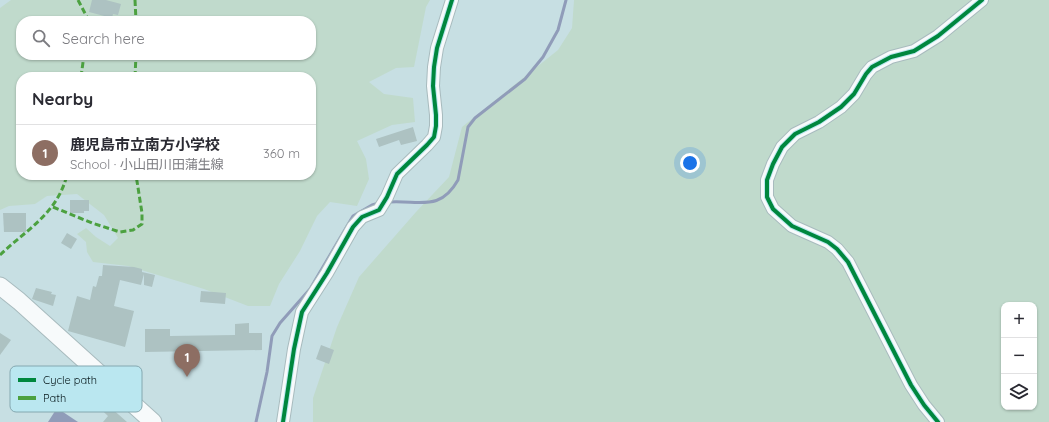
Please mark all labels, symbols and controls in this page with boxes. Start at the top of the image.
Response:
search box [16,16,316,60]
icon: search [30,27,52,49]
text: Search here [62,29,145,48]
text: Nearby [32,88,93,109]
text: 鹿児島市立南方小学校 [70,135,220,154]
text: 1 [42,145,48,161]
text: 360 m [263,145,300,161]
your location [680,153,700,173]
text: School · 小山田川田蒲生線 [70,156,224,172]
map controls [1001,302,1037,410]
button: + [1001,302,1037,338]
button: − [1001,338,1037,374]
pin: 1 [174,344,200,377]
legend [10,366,142,412]
text: Cycle path [43,373,97,387]
button: layers [1001,374,1037,410]
text: Path [43,391,66,405]

